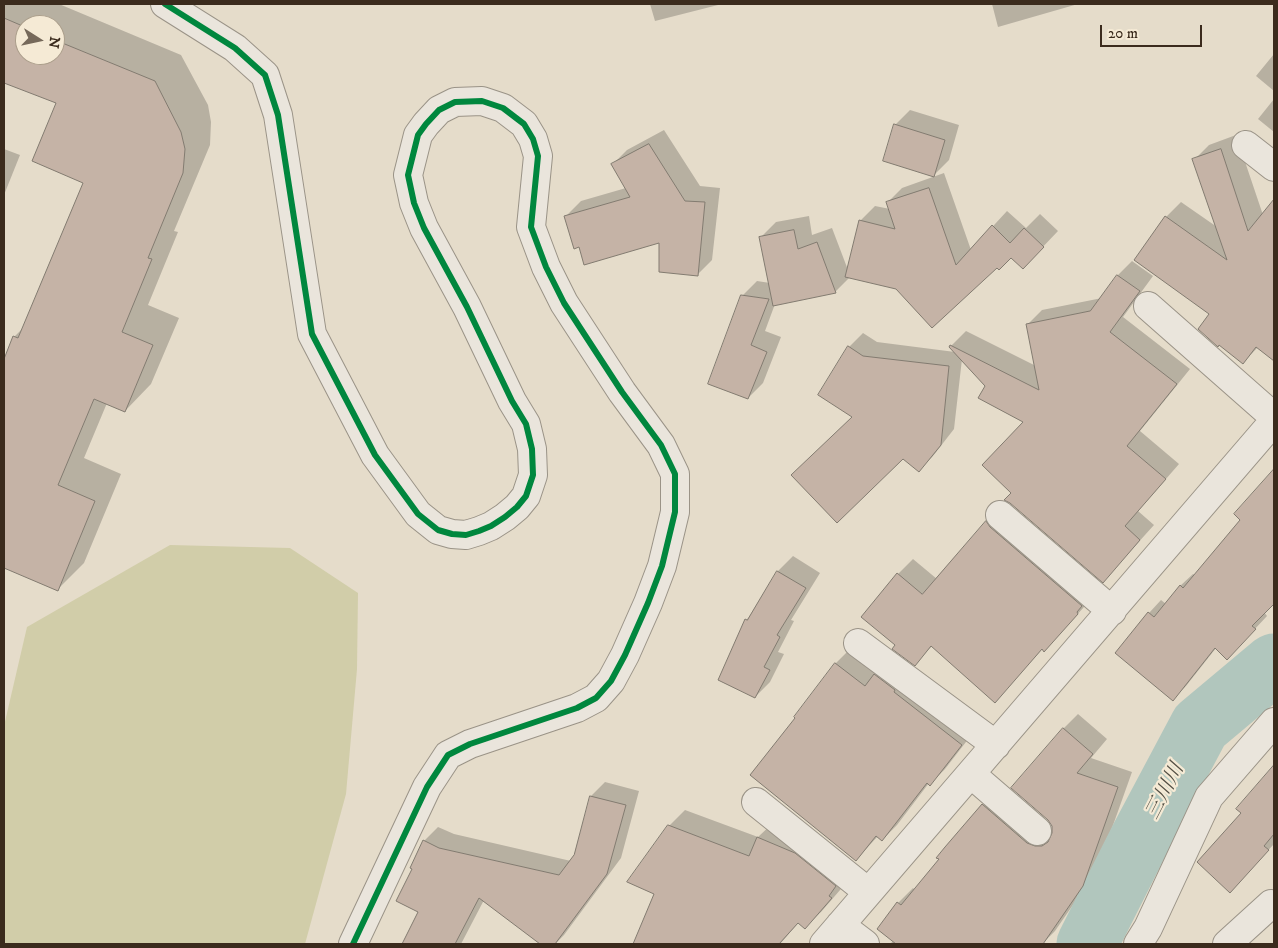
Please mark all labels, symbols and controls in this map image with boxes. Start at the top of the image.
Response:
north arrow [15,15,65,65]
scale bar [1103,15,1206,47]
text: 20 m [1108,24,1138,43]
text: N [44,35,64,50]
water label: 三川川 [1142,760,1190,824]

